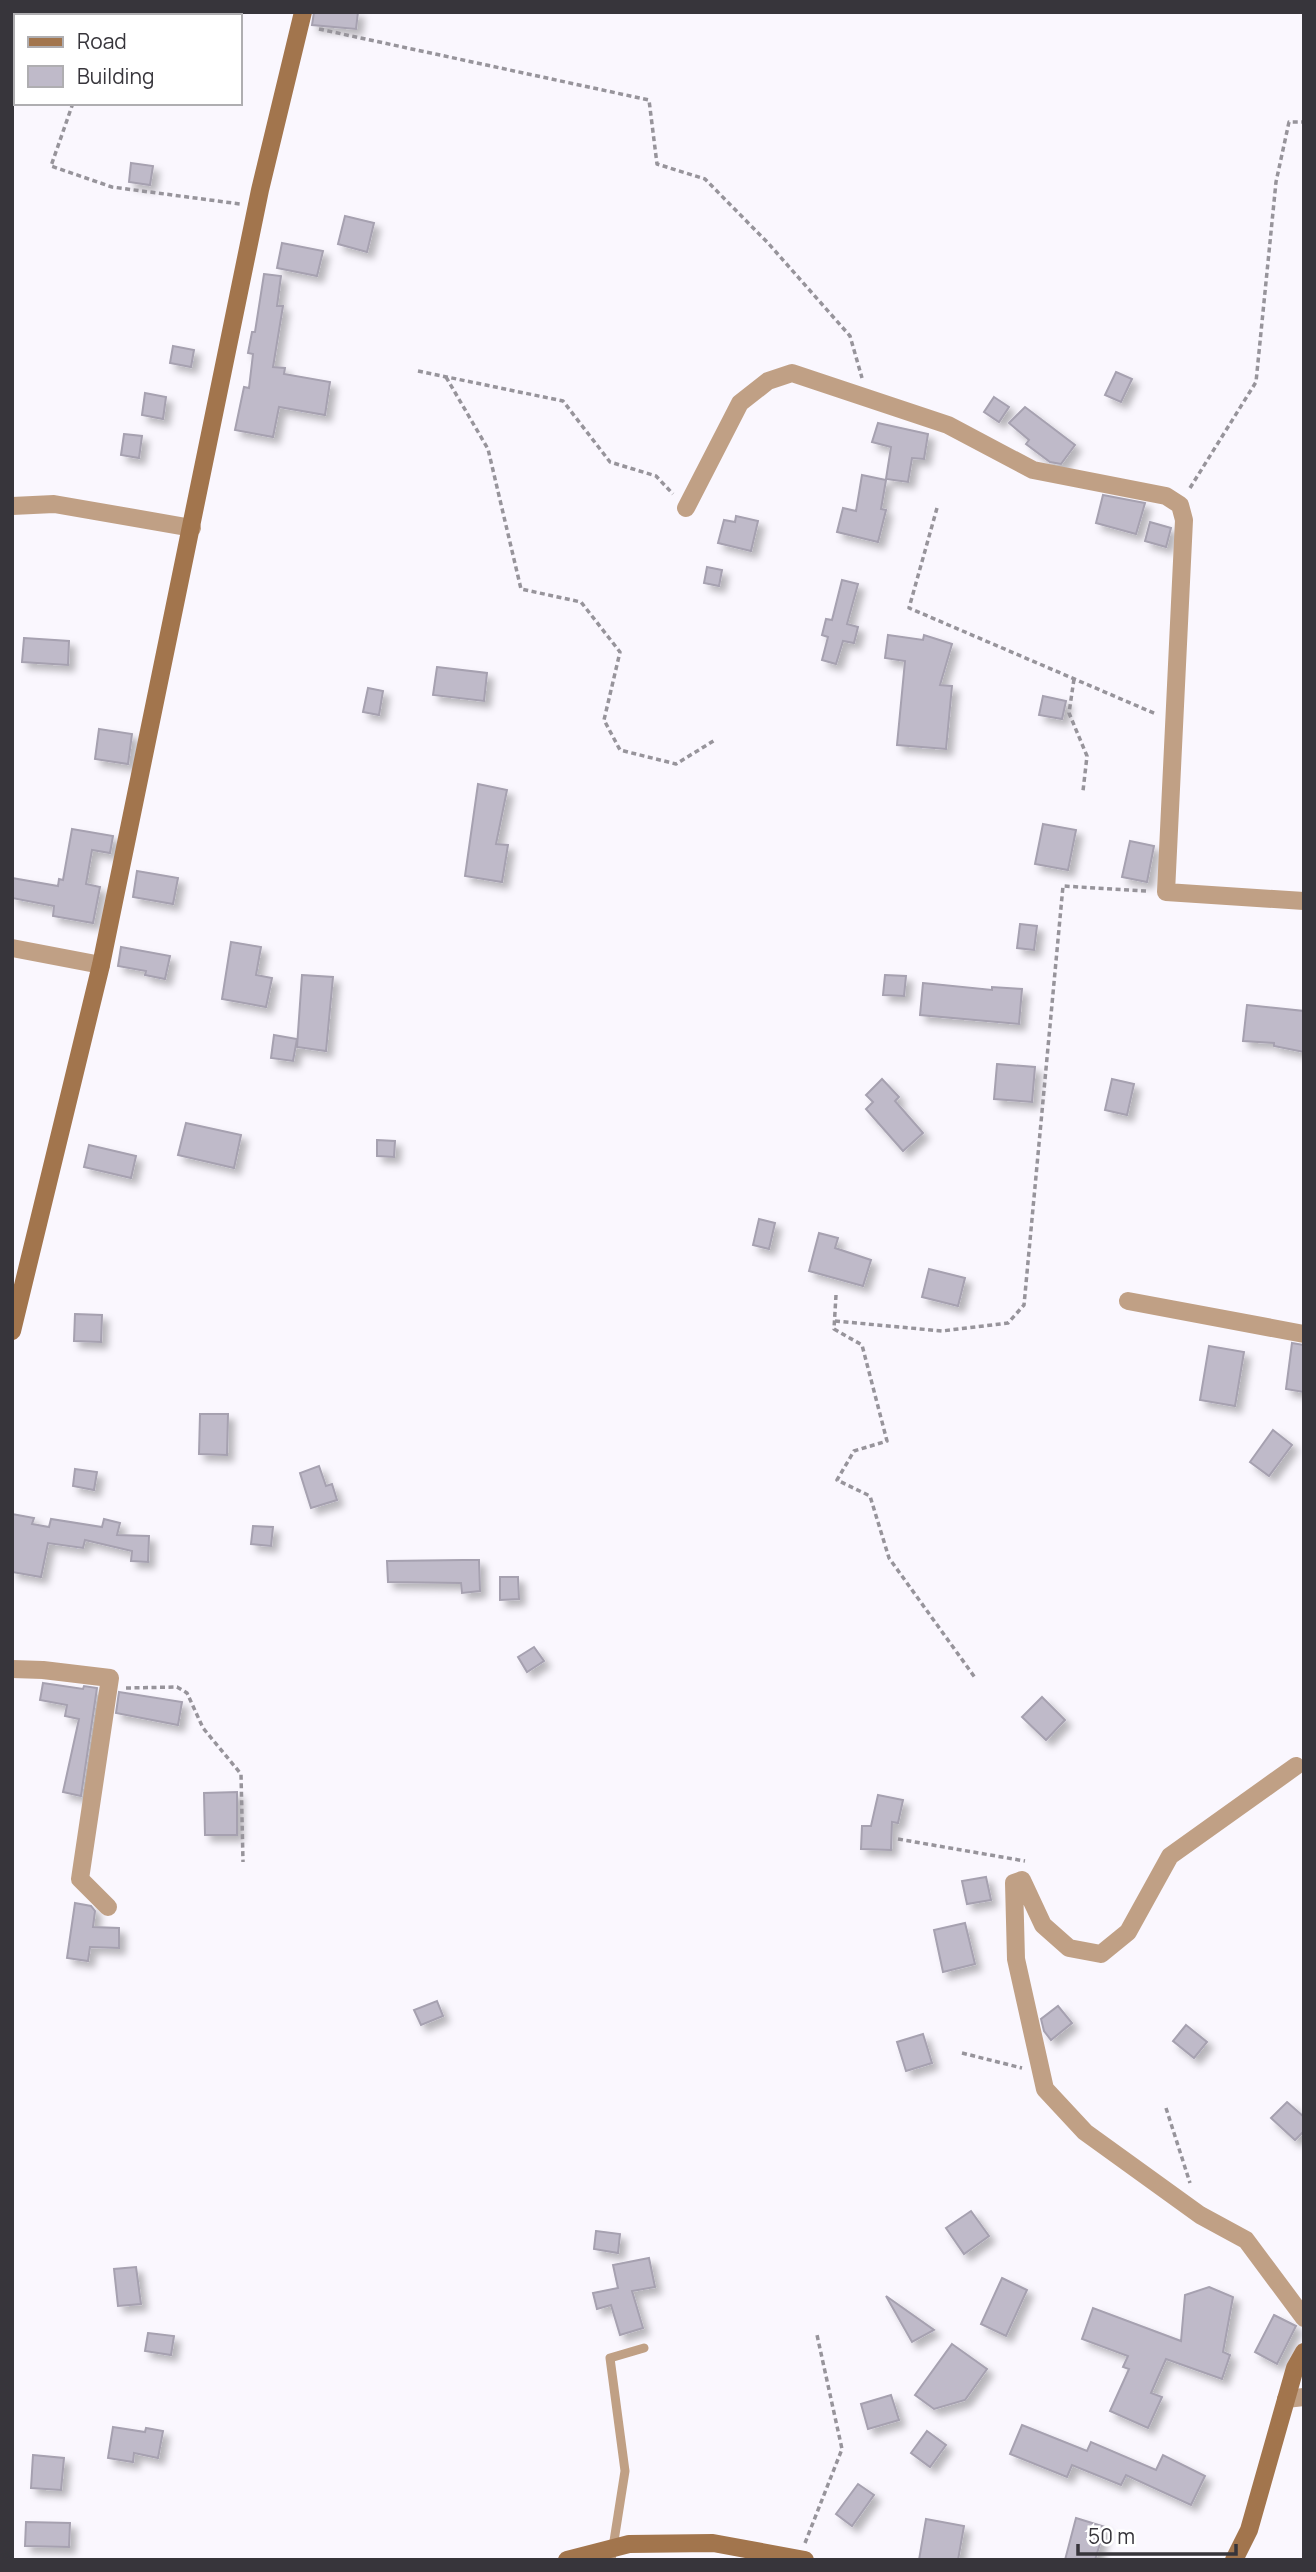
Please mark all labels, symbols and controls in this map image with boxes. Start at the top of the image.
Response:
legend [14,14,242,105]
text: Road [77,27,127,55]
text: Building [77,62,154,90]
scale bar [1078,2512,1236,2556]
text: 50 m [1088,2522,1135,2550]

